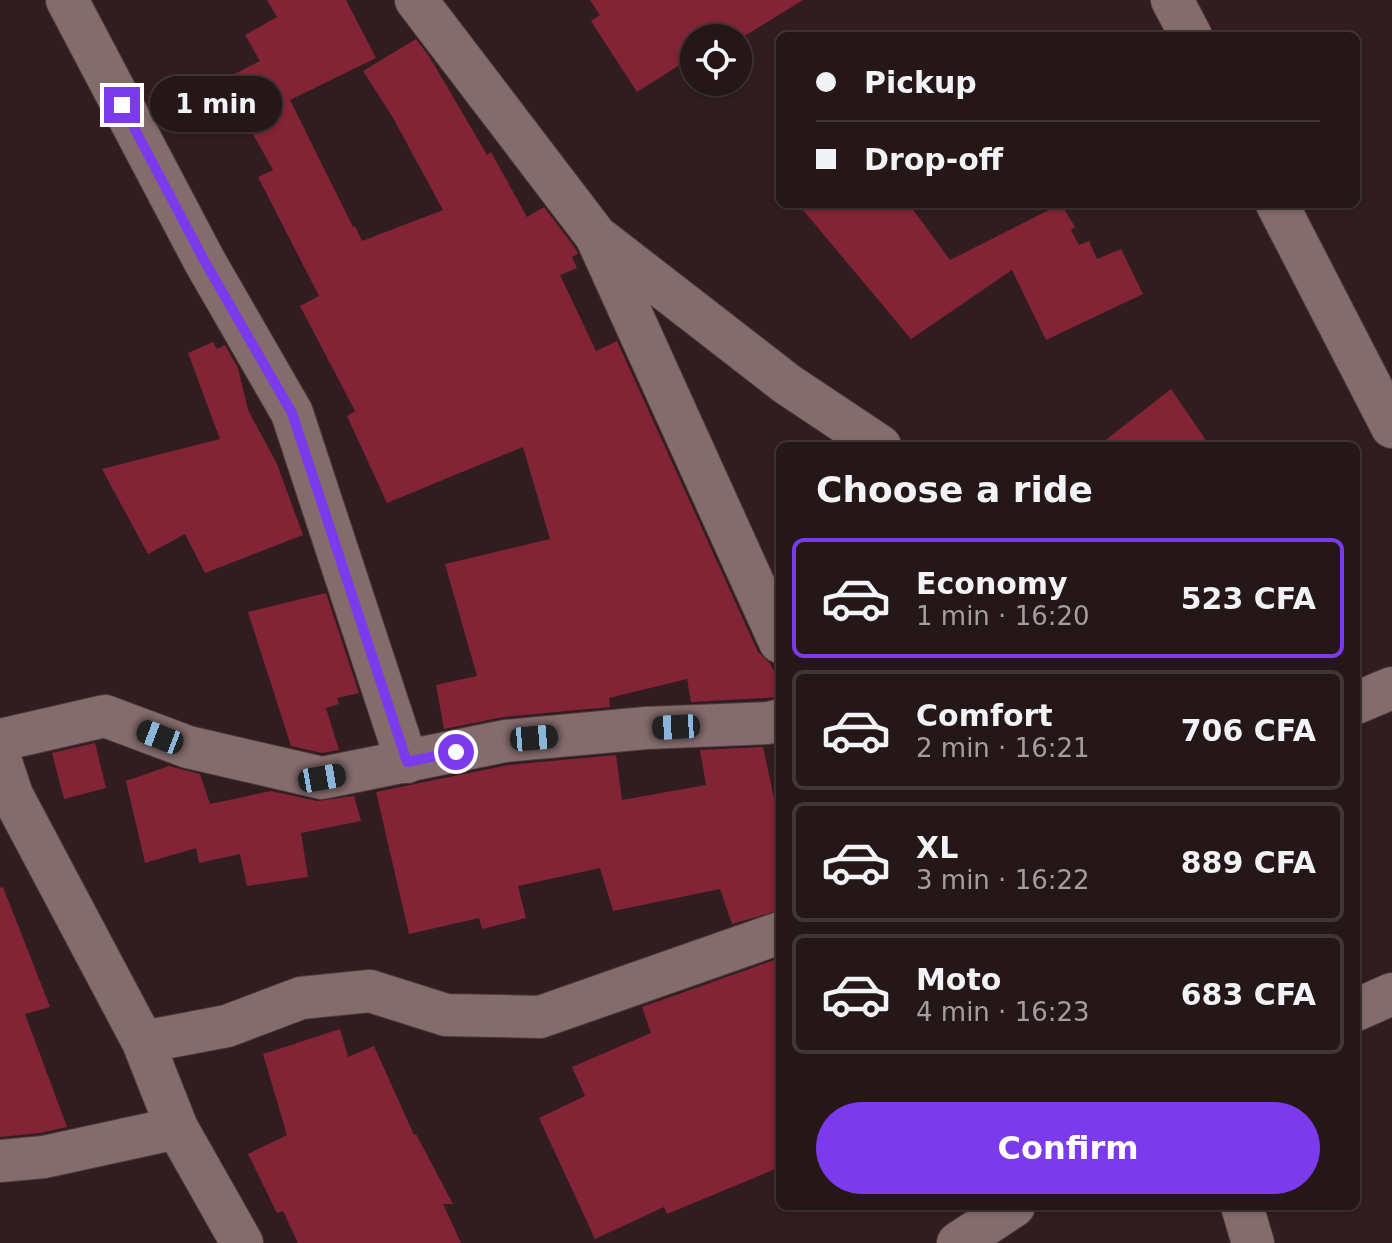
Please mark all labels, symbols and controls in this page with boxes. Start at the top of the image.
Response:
map controls [680,24,752,96]
button: locate [680,24,752,96]
text: Pickup [864,65,977,100]
callout: 1 min [150,77,282,133]
route end [104,87,140,123]
text: 1 min [175,89,257,119]
text: Drop-off [864,142,1003,177]
text: Choose a ride [816,469,1093,510]
icon: car [820,562,892,634]
text: Economy [916,566,1068,601]
text: 523 CFA [1181,581,1316,616]
text: 1 min · 16:20 [916,601,1090,631]
icon: car [820,694,892,766]
text: Comfort [916,698,1053,733]
text: 706 CFA [1181,713,1316,748]
car [651,714,701,740]
car [133,717,187,757]
car [509,724,559,752]
text: 2 min · 16:21 [916,733,1090,763]
route start [438,734,474,770]
car [296,762,348,794]
icon: car [820,826,892,898]
text: XL [916,830,958,865]
text: 889 CFA [1181,845,1316,880]
text: 3 min · 16:22 [916,865,1090,895]
icon: car [820,958,892,1030]
text: Moto [916,962,1001,997]
text: 683 CFA [1181,977,1316,1012]
text: 4 min · 16:23 [916,997,1090,1027]
button: Confirm [816,1102,1320,1194]

